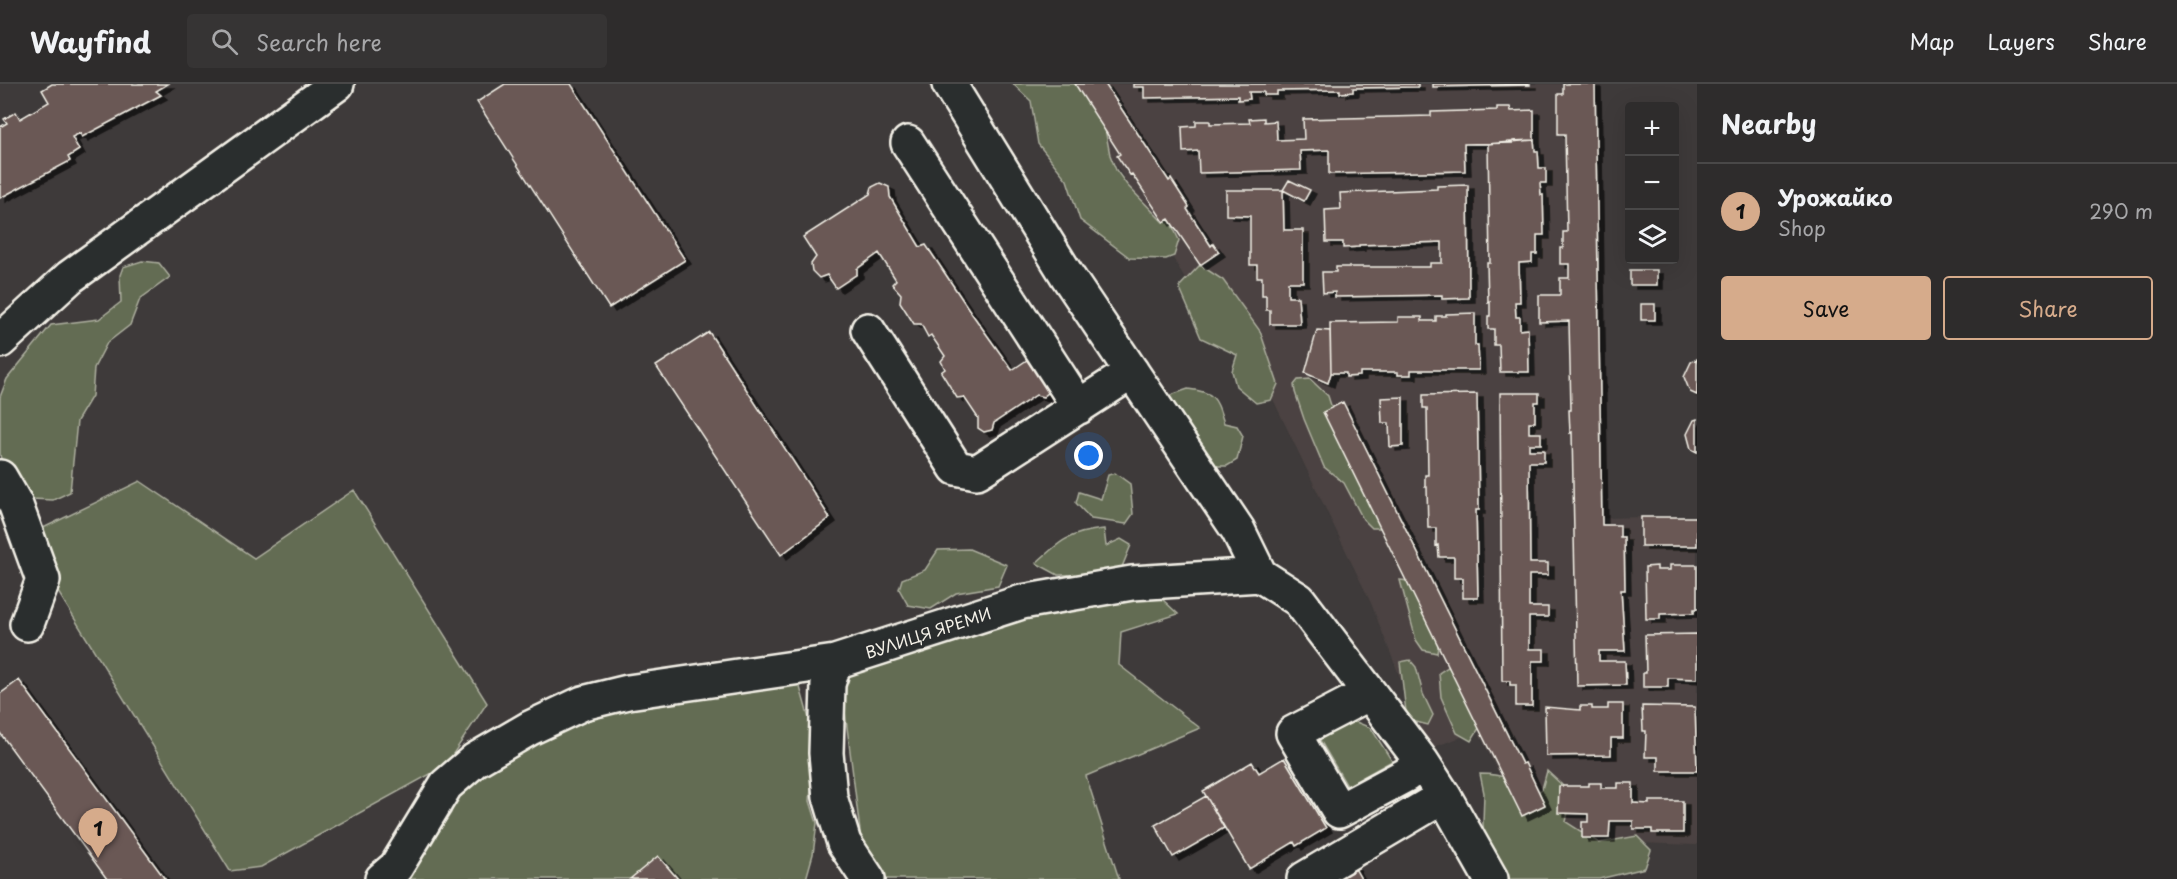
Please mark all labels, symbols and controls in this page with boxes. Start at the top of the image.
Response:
search box [187,14,607,68]
text: Wayfind [30,20,151,63]
icon: search [208,25,241,58]
text: Search here [256,25,382,58]
text: Map [1910,25,1954,57]
text: Layers [1987,25,2055,57]
text: Share [2088,25,2147,57]
map controls [1625,102,1679,264]
button: + [1625,102,1679,156]
text: Nearby [1721,104,1816,143]
button: − [1625,156,1679,210]
text: Урожайко [1778,180,1893,213]
text: 1 [1736,196,1745,226]
text: 290 m [2089,196,2153,226]
button: layers [1625,210,1679,264]
text: Shop [1778,213,1826,243]
button: Save [1721,276,1931,340]
button: Share [1943,276,2153,340]
your location [1074,441,1103,470]
street label: ВУЛИЦЯ ЯРЕМИ [862,600,994,664]
pin: 1 [78,808,118,858]

